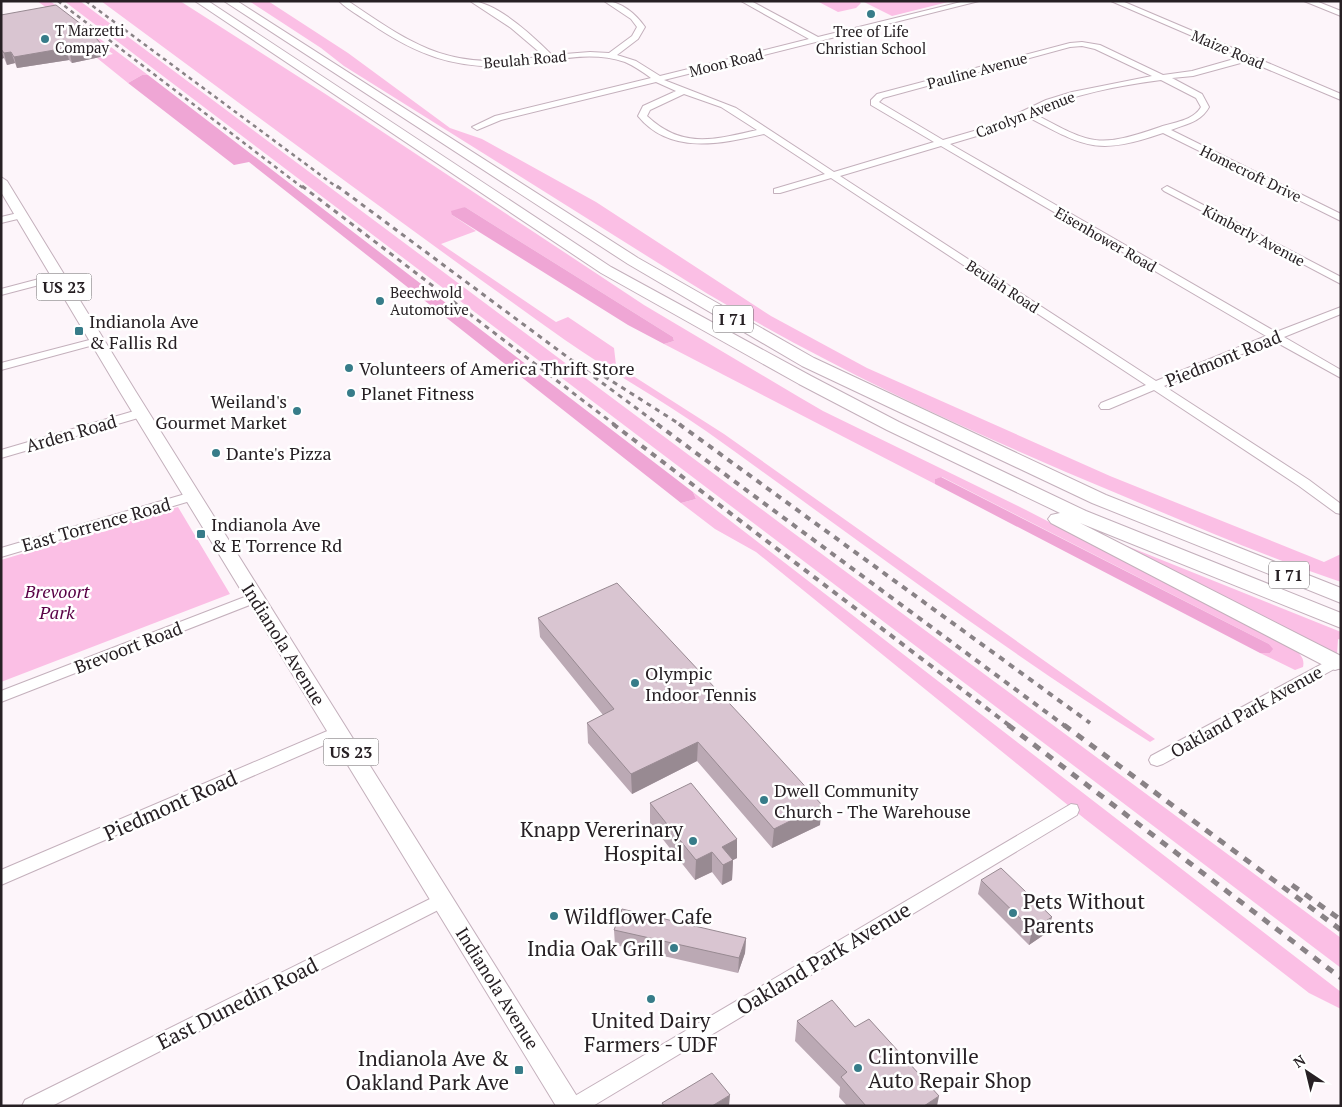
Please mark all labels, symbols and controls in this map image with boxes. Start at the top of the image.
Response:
marker: Tree of Life Christian School [865,8,877,20]
place label: T Marzetti Compay [55,20,125,57]
place label: Tree of Life Christian School [816,21,926,58]
street label: Maize Road [1189,25,1267,73]
marker: T Marzetti Compay [39,33,51,45]
street label: Moon Road [687,43,765,81]
street label: Beulah Road [483,45,567,73]
street label: Pauline Avenue [925,47,1029,93]
street label: Carolyn Avenue [973,86,1077,142]
street label: Homecroft Drive [1197,140,1305,206]
street label: Kimberly Avenue [1199,200,1309,270]
street label: Eisenhower Road [1052,202,1160,276]
street label: Beulah Road [963,255,1043,317]
road number: US 23 [36,274,92,300]
place label: Beechwold Automotive [390,282,469,319]
marker: Beechwold Automotive [374,295,386,307]
road number: I 71 [713,306,753,332]
place label: Indianola Ave & Fallis Rd [89,309,199,354]
street label: Piedmont Road [1162,324,1284,392]
marker: Indianola Ave & Fallis Rd [73,325,85,337]
place label: Volunteers of America Thrift Store [359,356,634,380]
marker: Volunteers of America Thrift Store [343,362,355,374]
place label: Planet Fitness [361,381,474,405]
marker: Planet Fitness [345,387,357,399]
place label: Weiland's Gourmet Market [155,389,287,434]
marker: Weiland's Gourmet Market [291,405,303,417]
street label: Arden Road [23,409,119,457]
place label: Dante's Pizza [226,441,332,465]
marker: Dante's Pizza [210,447,222,459]
street label: East Torrence Road [19,491,173,557]
place label: Indianola Ave & E Torrence Rd [211,512,342,557]
marker: Indianola Ave & E Torrence Rd [195,528,207,540]
road number: I 71 [1269,562,1309,588]
street label: Indianola Avenue [237,578,331,710]
park label: Brevoort Park [23,579,91,624]
street label: Brevoort Road [71,615,185,679]
street label: Oakland Park Avenue [1166,659,1326,763]
place label: Olympic Indoor Tennis [645,661,757,706]
marker: Olympic Indoor Tennis [629,677,641,689]
road number: US 23 [324,739,378,766]
street label: Piedmont Road [99,763,241,847]
place label: Dwell Community Church - The Warehouse [774,778,971,823]
marker: Dwell Community Church - The Warehouse [758,794,770,806]
place label: Knapp Vererinary Hospital [520,815,683,867]
marker: Knapp Vererinary Hospital [687,835,699,847]
place label: Pets Without Parents [1023,887,1145,939]
street label: Oakland Park Avenue [731,895,915,1021]
place label: Wildflower Cafe [564,902,712,930]
marker: Pets Without Parents [1007,907,1019,919]
marker: Wildflower Cafe [548,910,560,922]
street label: Indianola Avenue [451,922,545,1054]
place label: India Oak Grill [527,934,664,962]
marker: India Oak Grill [668,942,680,954]
street label: East Dunedin Road [152,950,323,1056]
marker: United Dairy Farmers - UDF [645,993,657,1005]
place label: United Dairy Farmers - UDF [584,1006,718,1058]
place label: Clintonville Auto Repair Shop [868,1042,1032,1094]
place label: Indianola Ave & Oakland Park Ave [345,1044,509,1096]
north arrow [1282,1047,1332,1097]
text: N [1289,1050,1309,1072]
marker: Clintonville Auto Repair Shop [852,1062,864,1074]
marker: Indianola Ave & Oakland Park Ave [513,1064,525,1076]

